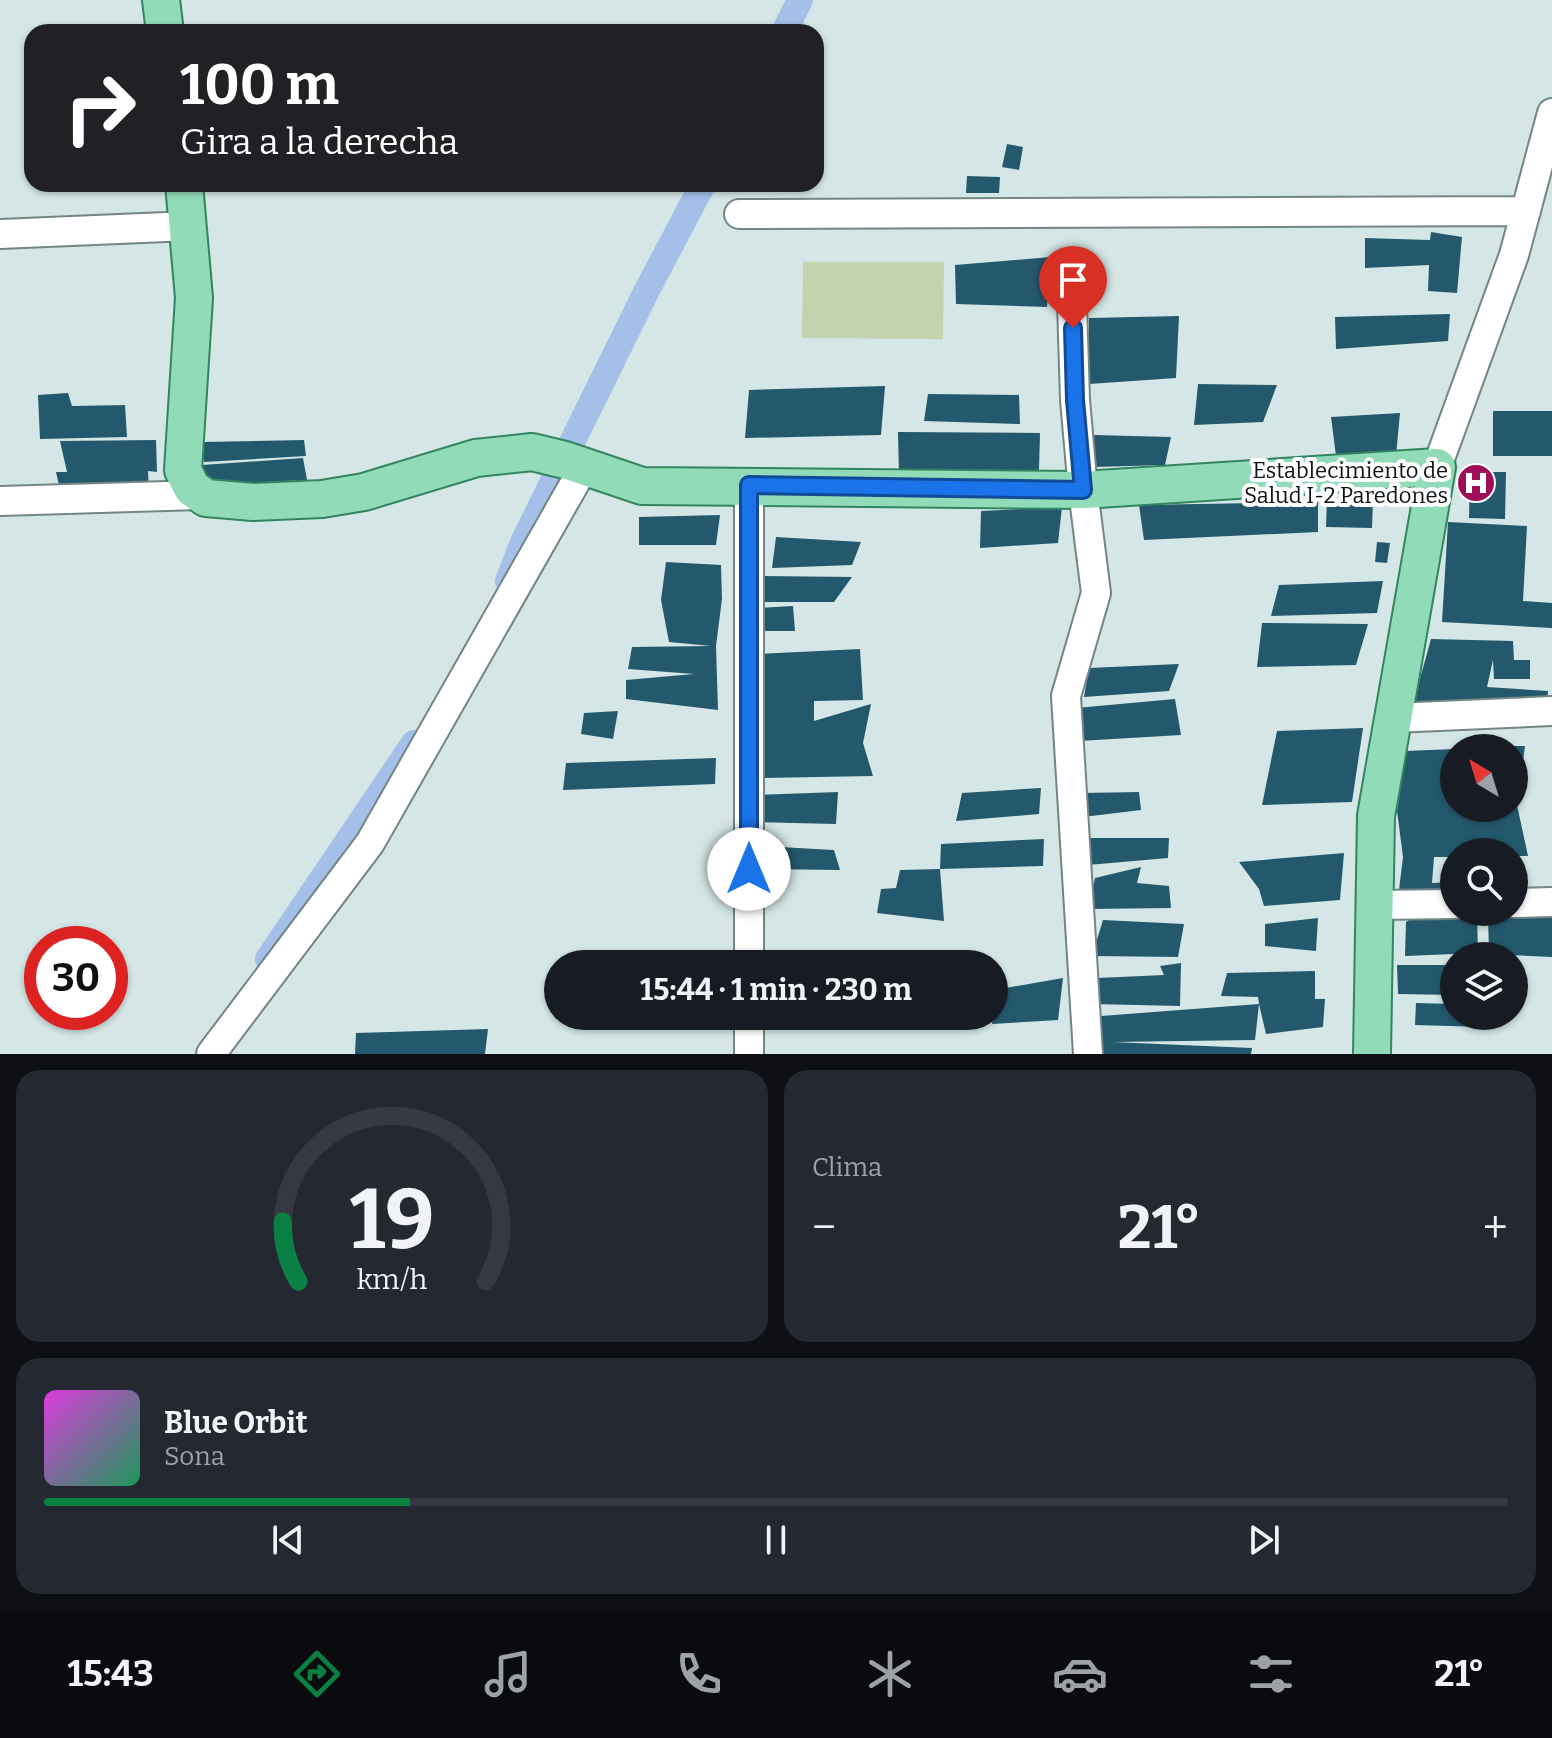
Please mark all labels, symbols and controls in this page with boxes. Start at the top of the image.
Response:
text: 100 m [180,52,339,119]
icon: right [48,56,152,160]
text: Gira a la derecha [180,120,458,164]
pin [1039,246,1107,328]
icon: arrive [1051,258,1095,302]
place label: Establecimiento de Salud I-2 Paredones [1244,457,1448,509]
hospital icon: Establecimiento de Salud I-2 Paredones [1455,462,1497,504]
north arrow [1440,734,1528,822]
map controls [1440,734,1528,1030]
position arrow [707,827,791,911]
button: search [1440,838,1528,926]
speed limit sign: 30 [24,926,128,1030]
button: layers [1440,942,1528,1030]
text: 15:44 · 1 min · 230 m [640,972,912,1008]
text: Clima [812,1152,882,1183]
text: 19 [349,1170,435,1270]
text: 21° [1118,1192,1201,1264]
text: − [812,1201,836,1254]
text: + [1483,1201,1508,1254]
text: km/h [357,1262,428,1297]
text: Blue Orbit [164,1405,308,1441]
text: Sona [164,1441,225,1472]
icon: previous [266,1518,310,1562]
icon: pause [754,1518,798,1562]
icon: next [1242,1518,1286,1562]
icon: directions [289,1646,345,1702]
icon: music [480,1646,536,1702]
icon: phone [671,1646,727,1702]
icon: climate [862,1646,918,1702]
icon: car [1052,1646,1108,1702]
icon: filters [1243,1646,1299,1702]
text: 15:43 [67,1652,154,1696]
text: 21° [1434,1652,1485,1696]

